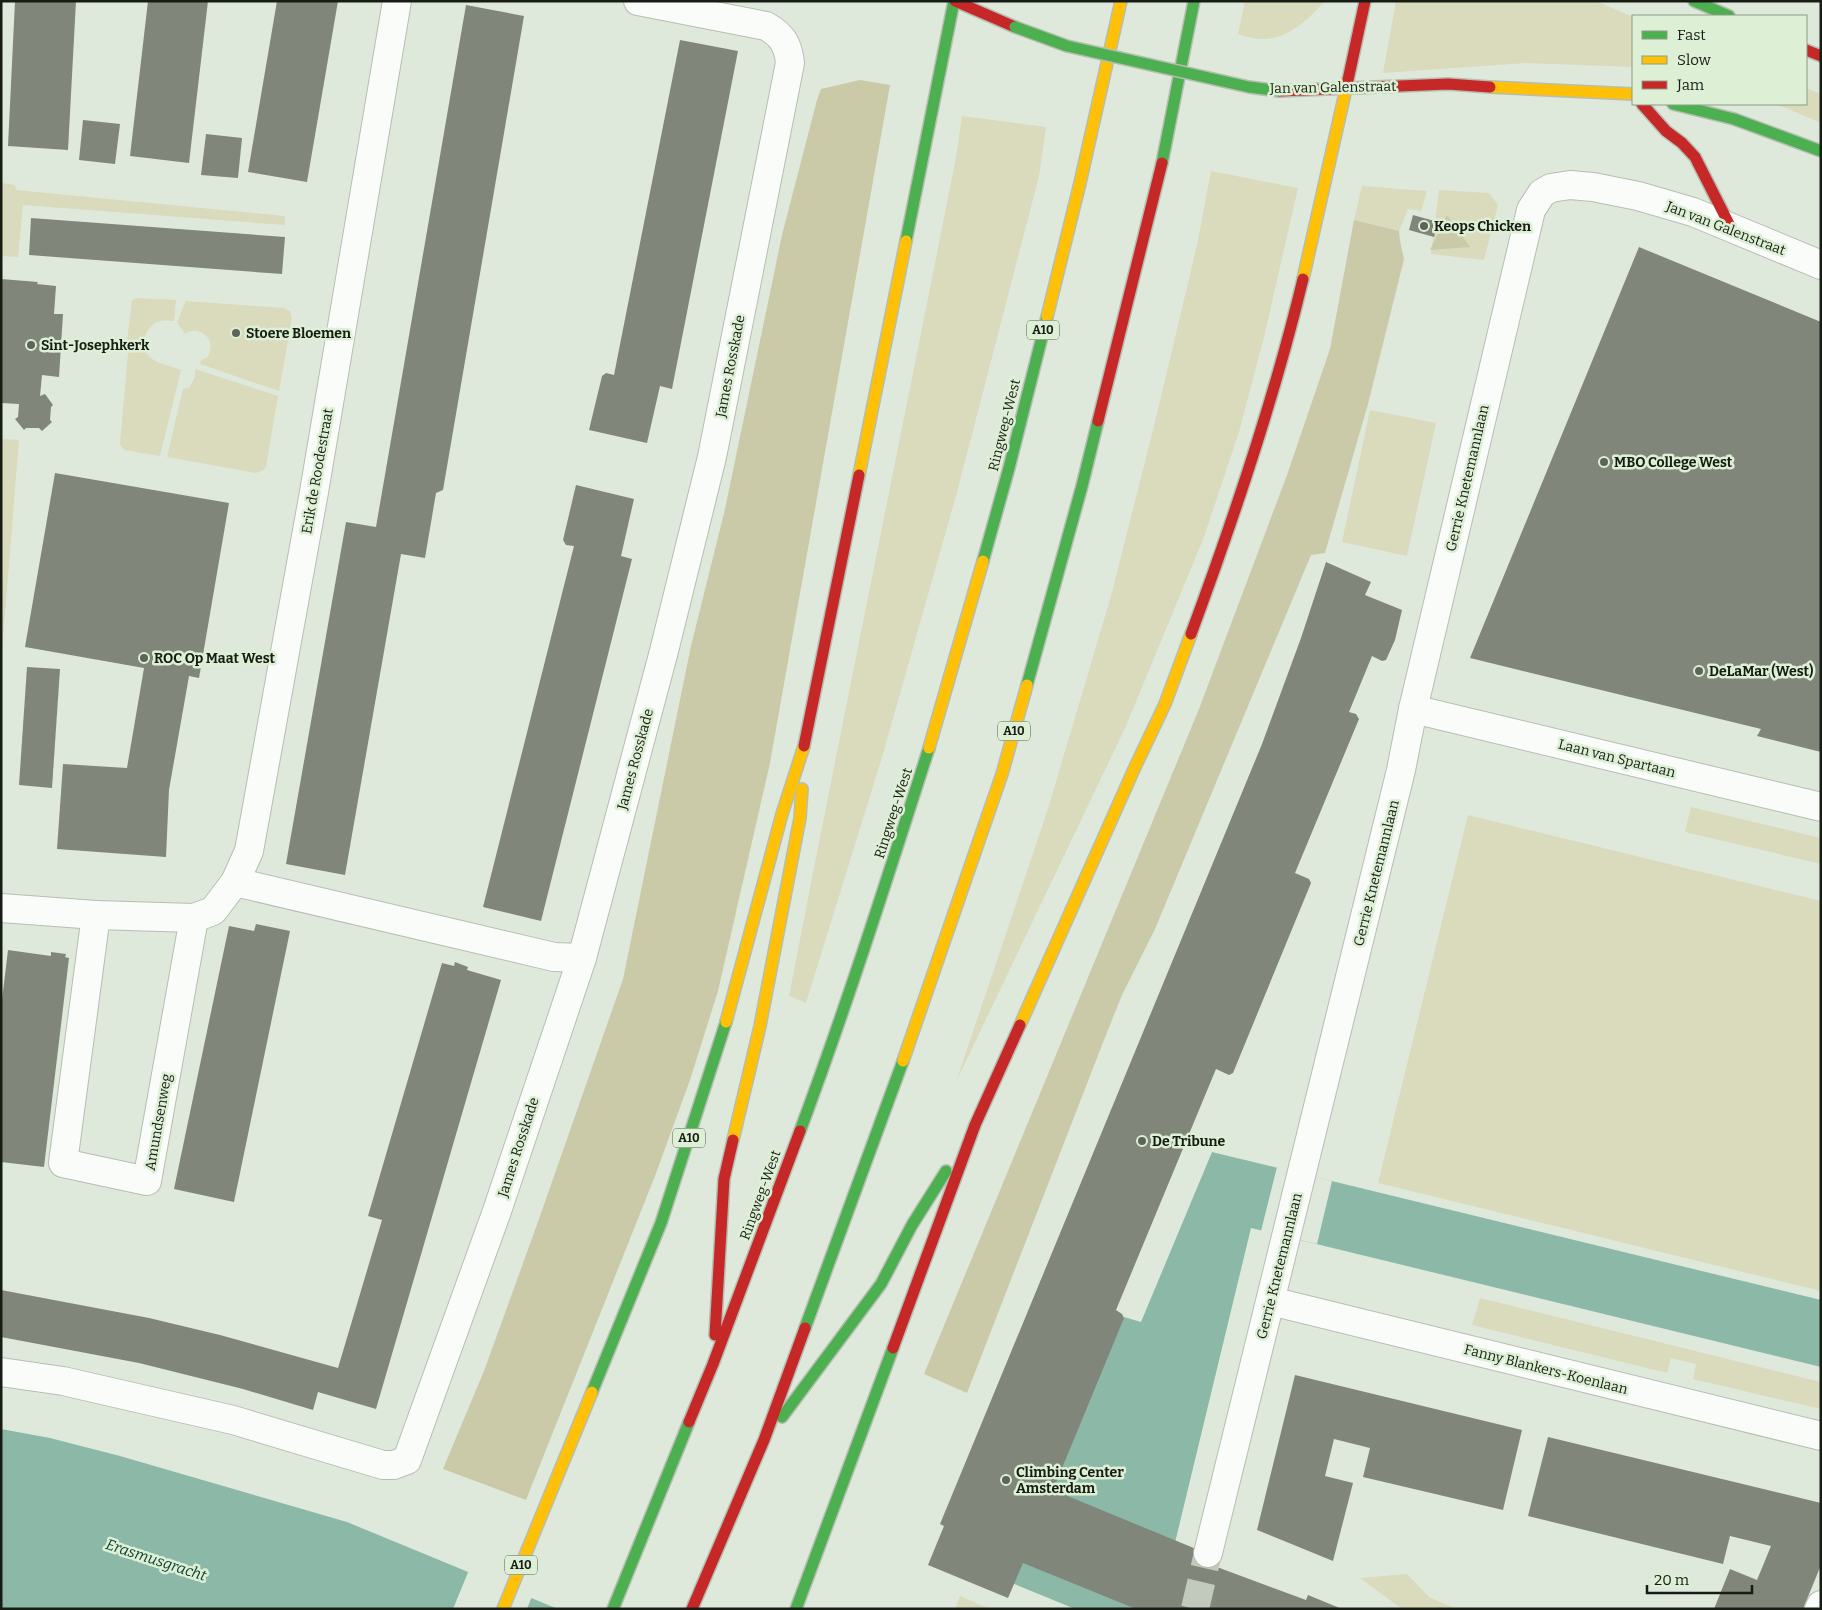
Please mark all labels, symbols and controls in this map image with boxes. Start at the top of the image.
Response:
legend [1632,15,1807,105]
text: Fast [1677,26,1706,44]
text: Slow [1677,51,1712,69]
text: Jam [1676,76,1705,94]
street label: Jan van Galenstraat [1269,78,1396,97]
street label: Jan van Galenstraat [1663,198,1788,259]
place label: Keops Chicken [1434,218,1531,235]
marker: Keops Chicken [1418,220,1430,232]
street label: James Rosskade [712,313,749,420]
road number: A10 [1027,320,1059,340]
place label: Stoere Bloemen [246,325,351,342]
marker: Stoere Bloemen [230,327,242,339]
place label: Sint-Josephkerk [41,337,150,354]
marker: Sint-Josephkerk [25,339,37,351]
street label: Ringweg-West [985,377,1024,473]
street label: Gerrie Knetemannlaan [1442,403,1493,553]
street label: Erik de Roodestraat [298,407,337,535]
place label: MBO College West [1614,454,1733,471]
marker: MBO College West [1598,456,1610,468]
place label: ROC Op Maat West [154,650,276,667]
marker: ROC Op Maat West [138,652,150,664]
place label: DeLaMar (West) [1709,662,1814,680]
marker: DeLaMar (West) [1693,665,1705,677]
street label: James Rosskade [614,707,657,813]
road number: A10 [998,721,1030,740]
street label: Laan van Spartaan [1556,736,1677,781]
street label: Ringweg-West [871,766,916,861]
street label: Gerrie Knetemannlaan [1350,798,1403,948]
street label: Amundsenweg [142,1072,175,1172]
street label: James Rosskade [494,1095,543,1200]
road number: A10 [673,1128,705,1148]
place label: De Tribune [1152,1133,1226,1150]
marker: De Tribune [1136,1135,1148,1147]
street label: Ringweg-West [736,1148,785,1242]
street label: Gerrie Knetemannlaan [1253,1191,1306,1341]
street label: Fanny Blankers-Koenlaan [1462,1341,1630,1398]
place label: Climbing Center Amsterdam [1016,1464,1124,1497]
marker: Climbing Center Amsterdam [1000,1474,1012,1486]
water label: Erasmusgracht [103,1535,209,1585]
road number: A10 [505,1556,537,1574]
scale bar [1647,1562,1752,1594]
text: 20 m [1654,1571,1690,1589]

